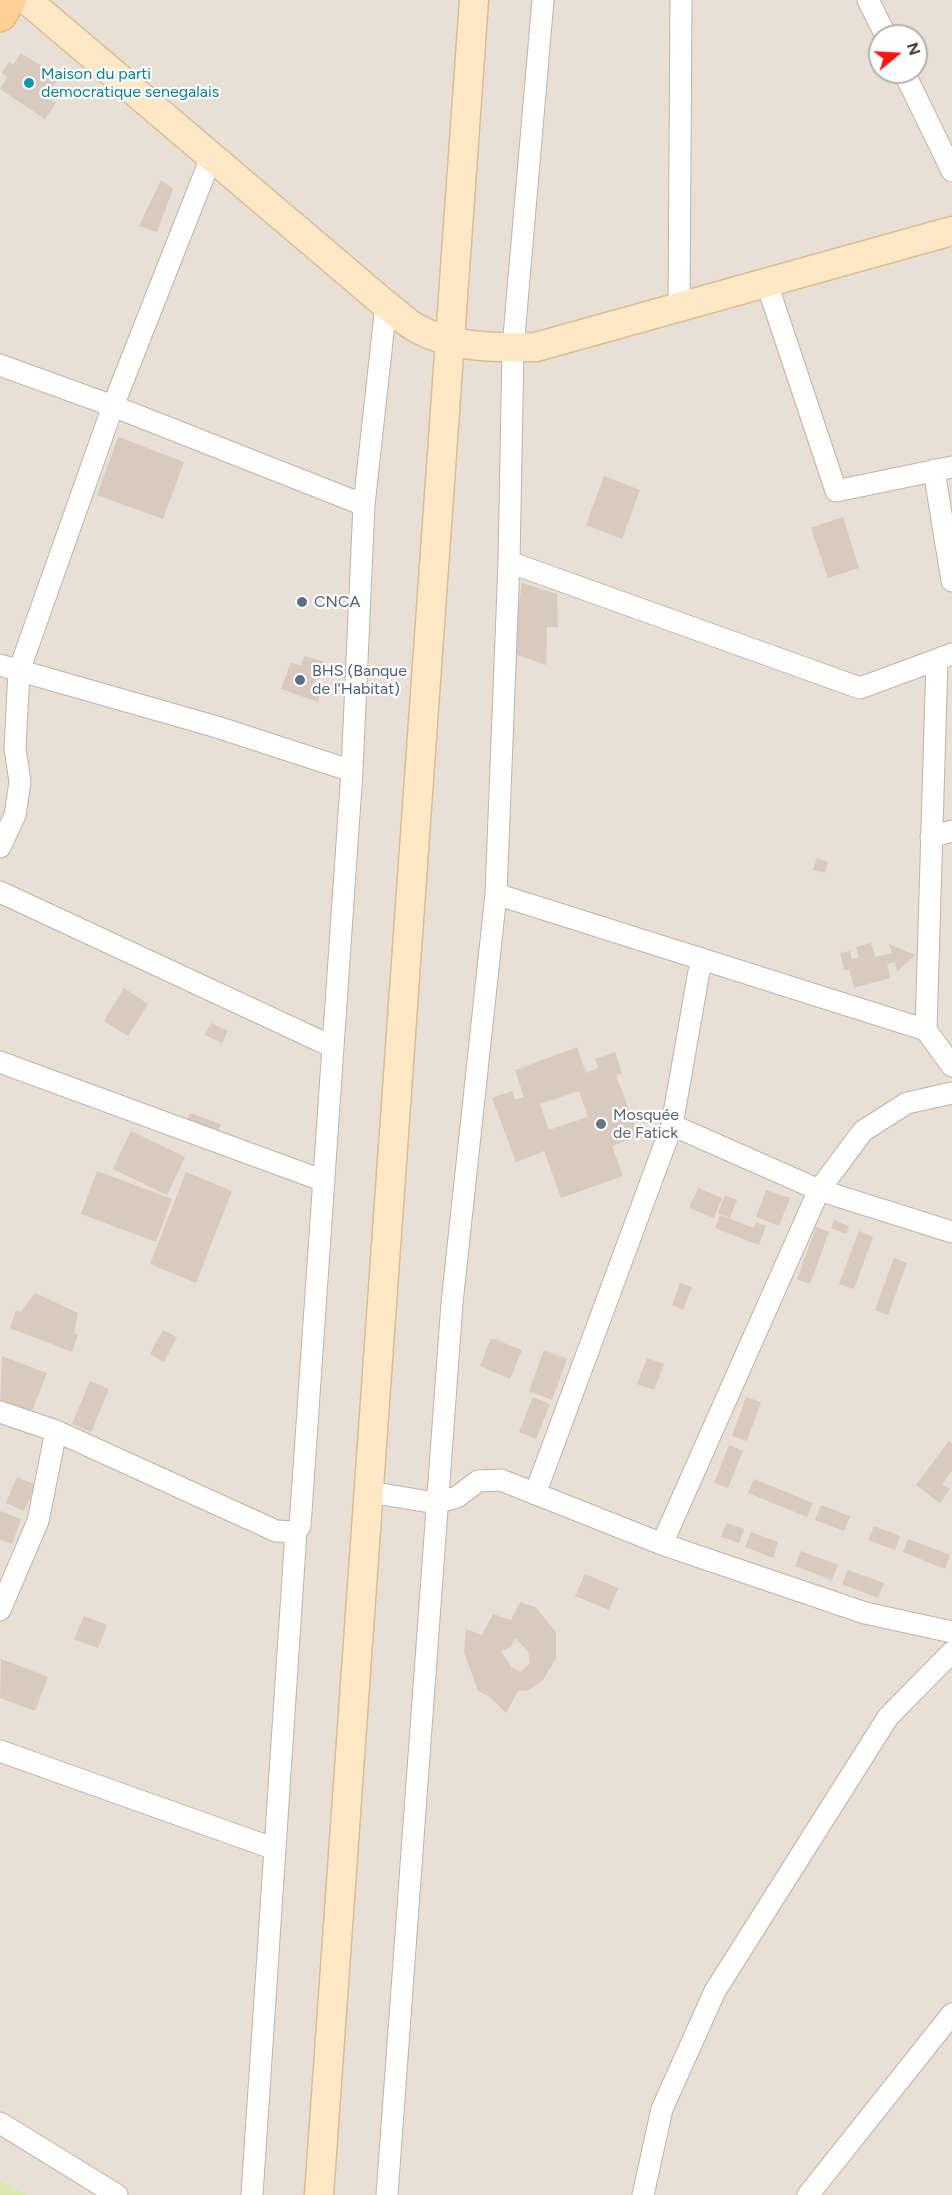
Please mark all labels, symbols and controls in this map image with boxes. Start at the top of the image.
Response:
north arrow [868,24,928,84]
text: N [903,40,925,58]
place label: Maison du parti democratique senegalais [41,64,219,102]
marker: Maison du parti democratique senegalais [22,76,36,90]
place label: CNCA [314,592,360,612]
marker: CNCA [295,595,309,609]
place label: BHS (Banque de l'Habitat) [312,661,407,699]
marker: BHS (Banque de l'Habitat) [293,673,307,687]
place label: Mosquée de Fatick [613,1105,679,1143]
marker: Mosquée de Fatick [594,1117,608,1131]

